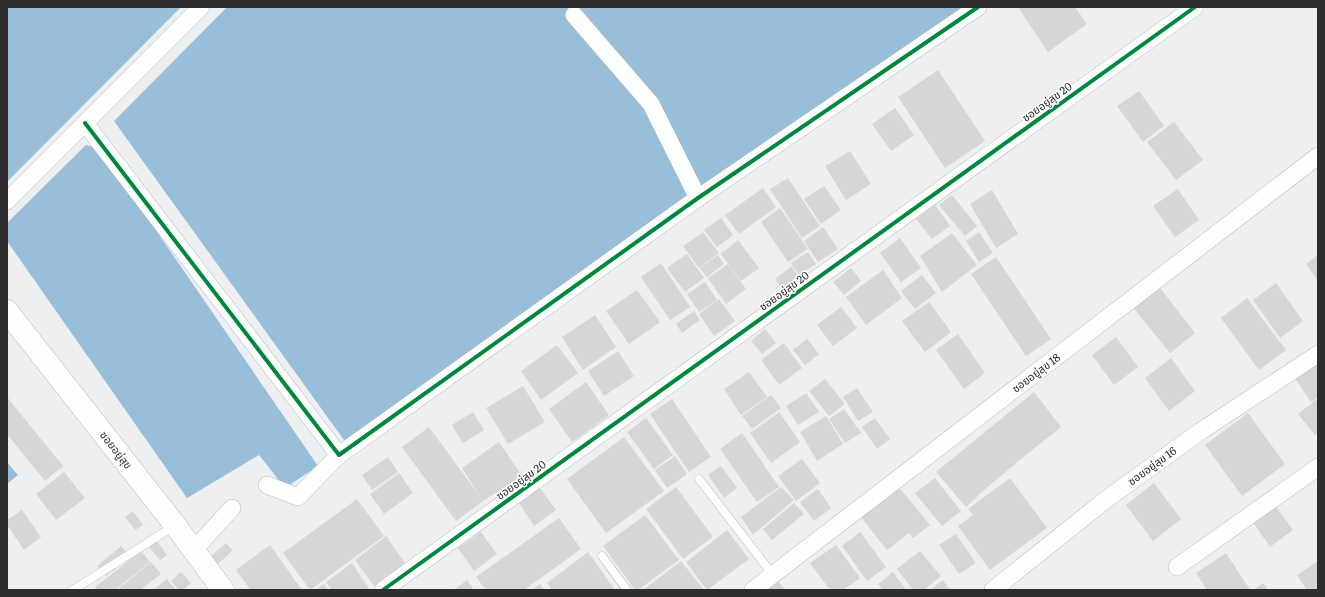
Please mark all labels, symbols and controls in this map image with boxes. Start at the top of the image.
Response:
street label: ซอยอยู่สุข 20 [1018,78,1075,125]
street label: ซอยอยู่สุข 20 [755,267,812,314]
street label: ซอยอยู่สุข 18 [1008,349,1063,396]
street label: ซอยอยู่สุข [97,427,137,472]
street label: ซอยอยู่สุข 16 [1124,442,1179,488]
street label: ซอยอยู่สุข 20 [492,456,549,503]

